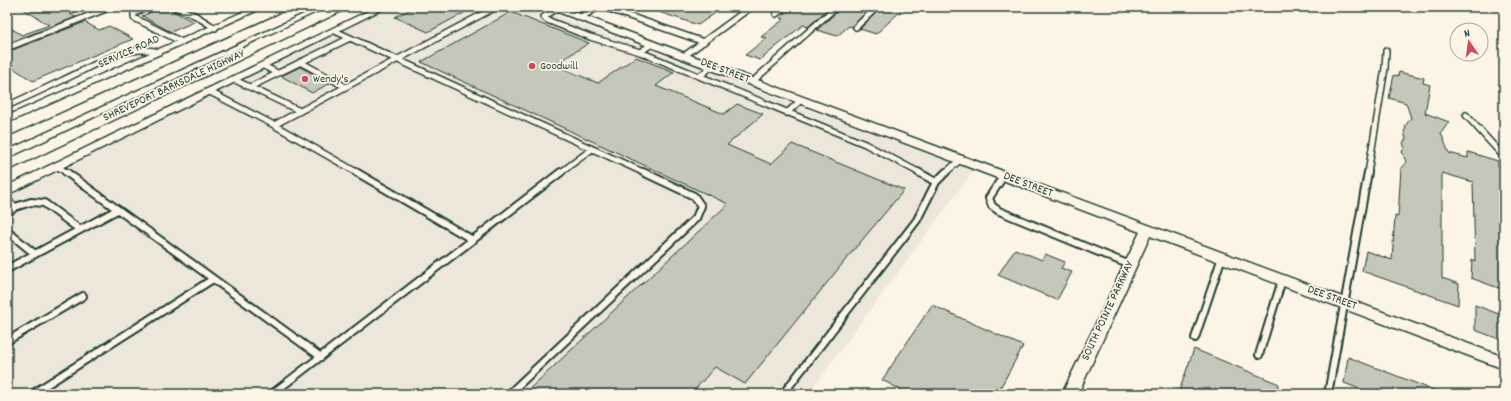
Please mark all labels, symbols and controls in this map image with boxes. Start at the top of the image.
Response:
north arrow [1449,22,1489,62]
text: N [1463,26,1472,43]
street label: SERVICE ROAD [96,31,162,73]
street label: SHREVEPORT BARKSDALE HIGHWAY [100,45,248,126]
street label: DEE STREET [698,54,752,88]
place label: Goodwill [540,58,578,75]
marker: Goodwill [527,61,537,71]
place label: Wendy's [313,71,349,88]
marker: Wendy's [300,74,310,84]
street label: DEE STREET [1001,168,1055,202]
street label: SOUTH POINTE PARKWAY [1078,258,1139,363]
street label: DEE STREET [1305,281,1359,315]

